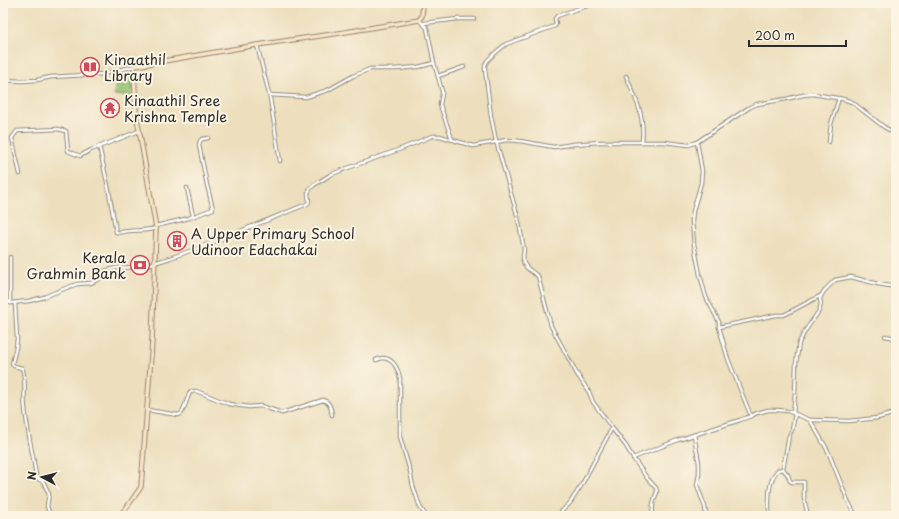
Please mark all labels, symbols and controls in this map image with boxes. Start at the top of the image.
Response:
scale bar [749,22,846,48]
text: 200 m [755,26,795,44]
place label: Kinaathil Library [104,49,166,86]
library icon: Kinaathil Library [79,56,101,78]
place label: Kinaathil Sree Krishna Temple [124,90,227,127]
temple icon: Kinaathil Sree Krishna Temple [99,97,121,119]
place label: A Upper Primary School Udinoor Edachakai [191,223,355,260]
building icon: A Upper Primary School Udinoor Edachakai [166,230,188,252]
place label: Kerala Grahmin Bank [27,247,126,284]
bank icon: Kerala Grahmin Bank [129,254,151,276]
north arrow [22,457,62,497]
text: N [23,470,41,481]

